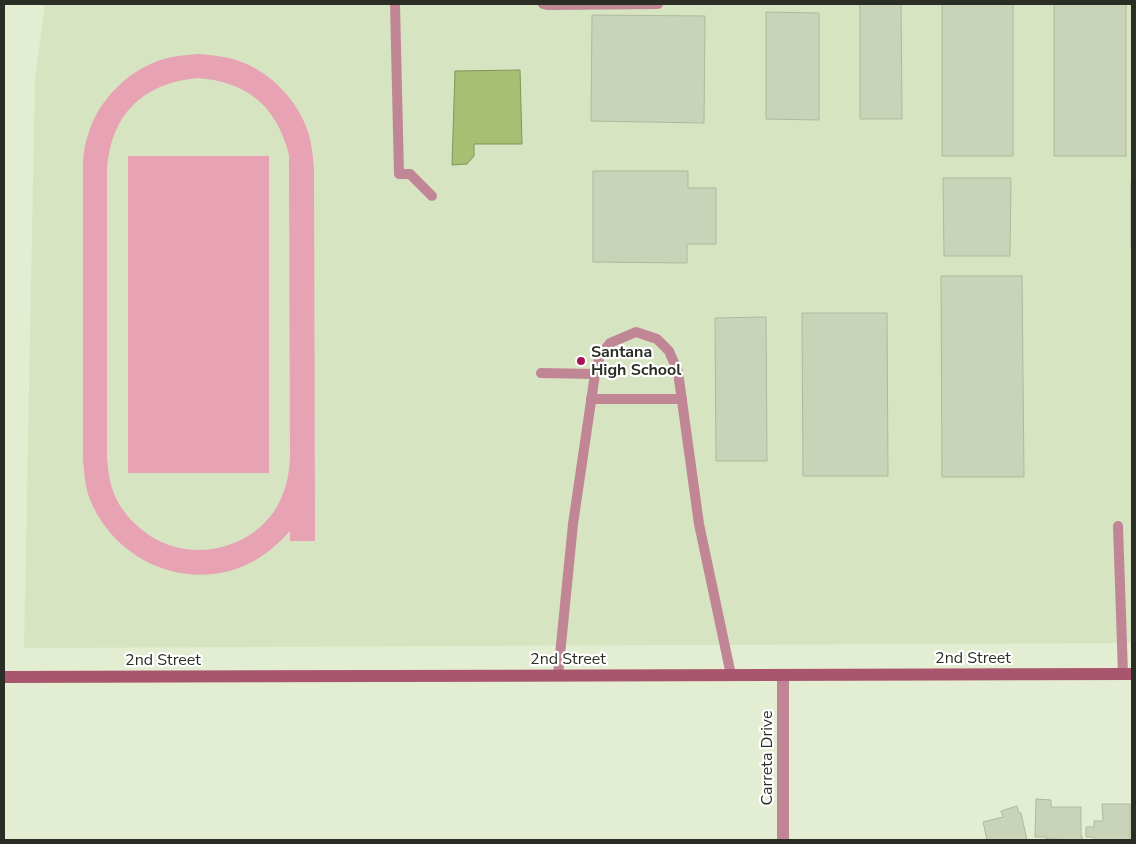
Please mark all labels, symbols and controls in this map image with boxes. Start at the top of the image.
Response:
place label: Santana High School [591,341,681,381]
marker: Santana High School [575,355,587,367]
street label: 2nd Street [935,647,1011,669]
street label: 2nd Street [530,648,606,670]
street label: 2nd Street [125,649,201,671]
street label: Carreta Drive [756,711,778,805]

